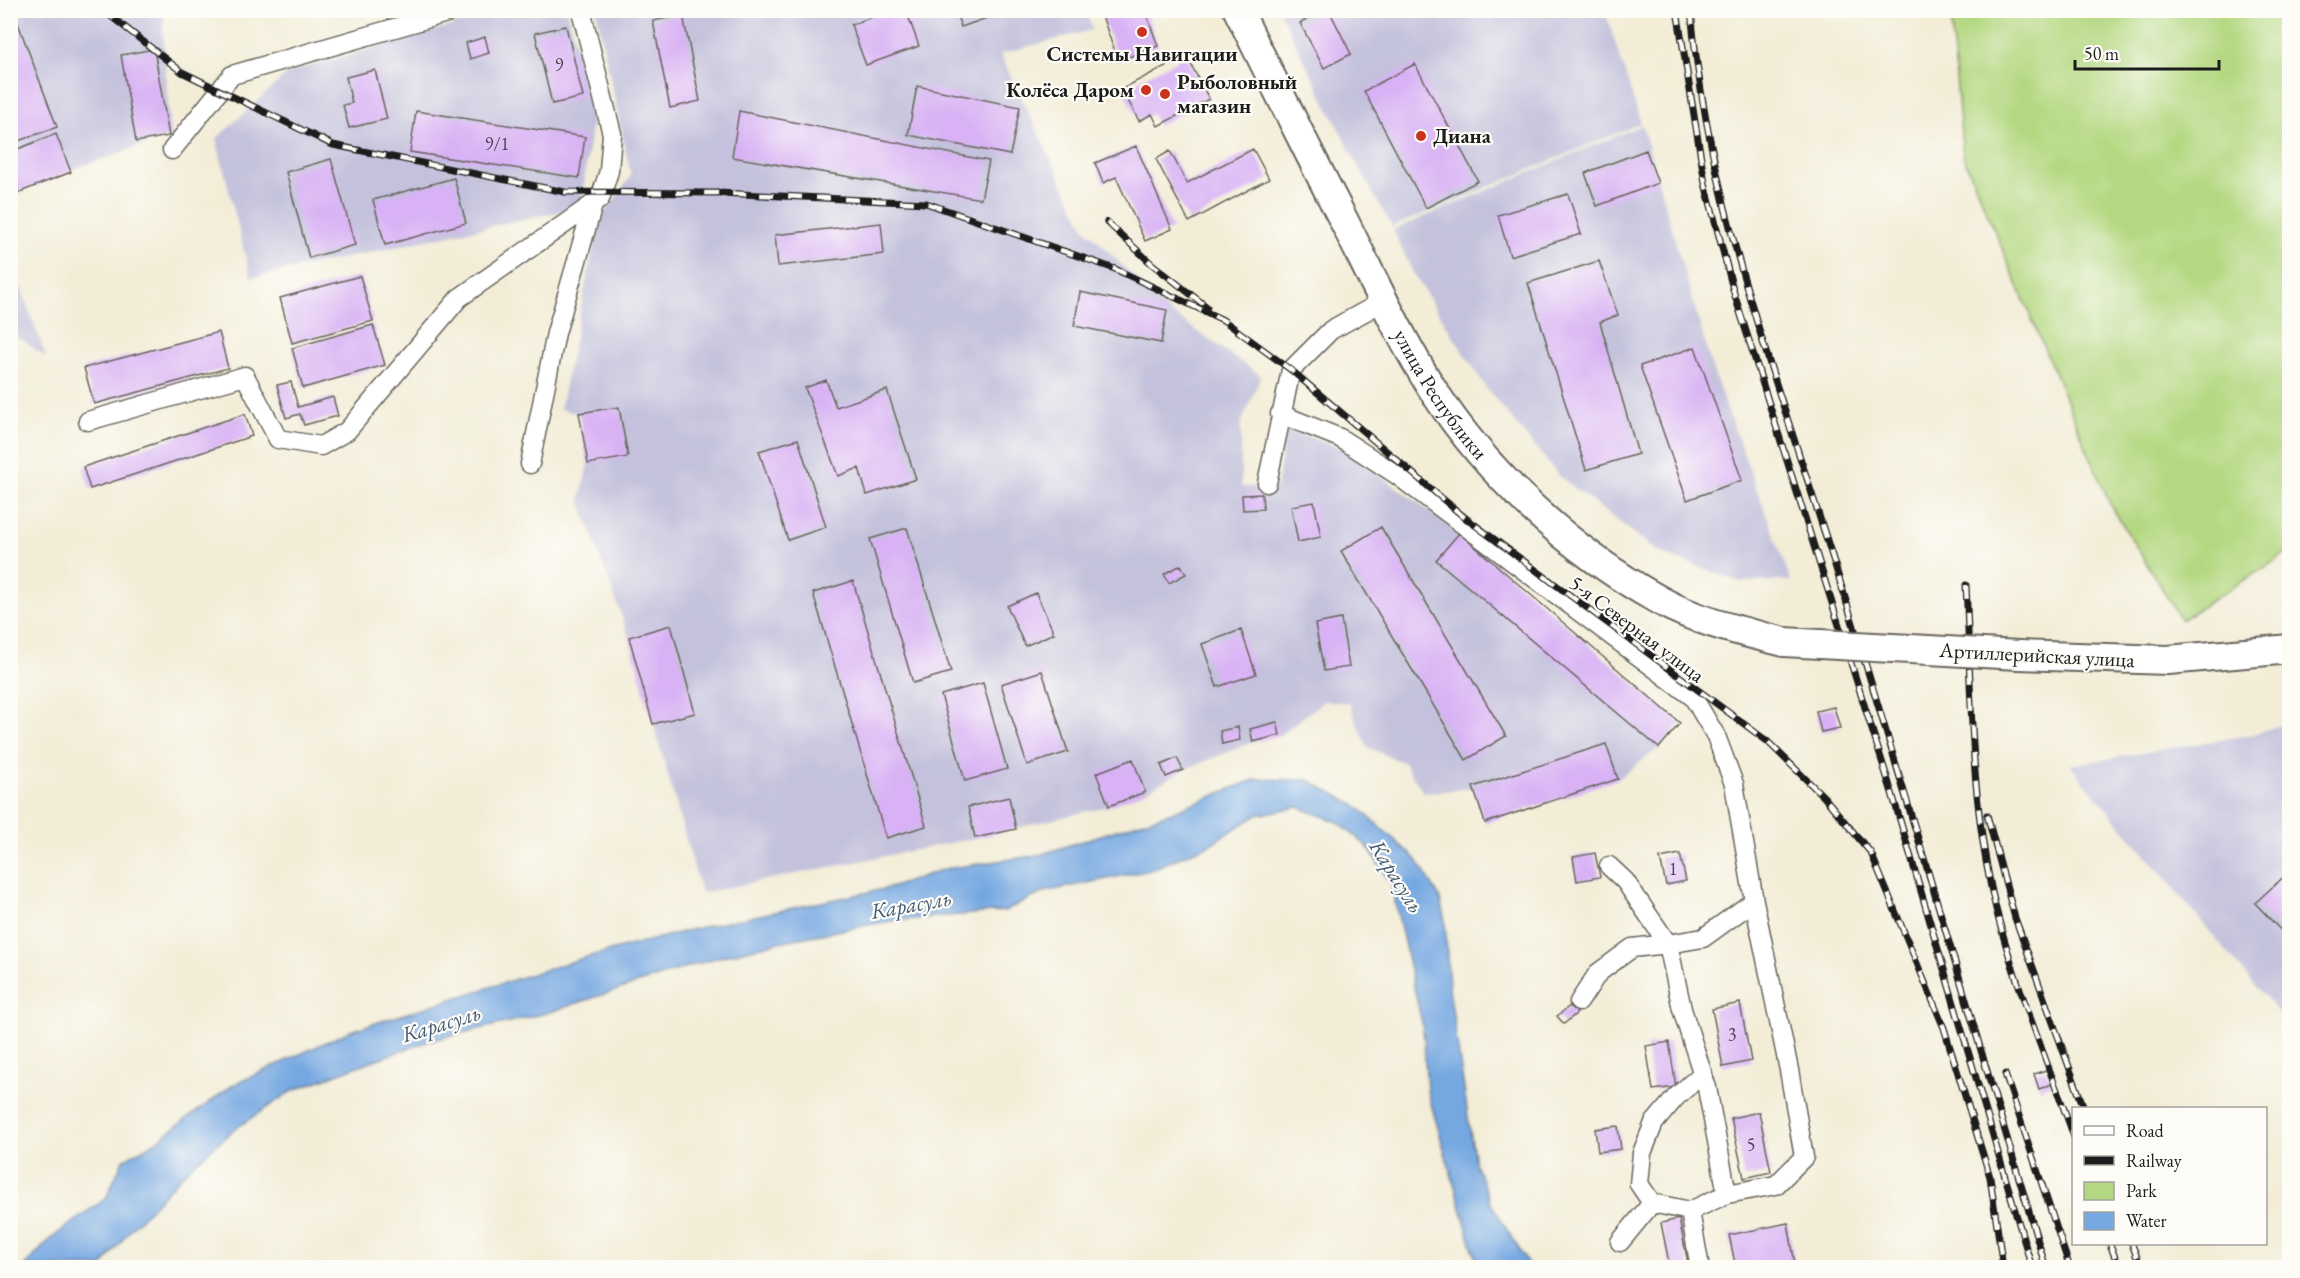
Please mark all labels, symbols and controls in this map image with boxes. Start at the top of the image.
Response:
marker: Системы Навигации [1135,25,1149,39]
scale bar [2075,33,2219,71]
place label: Системы Навигации [1046,40,1238,67]
text: 50 m [2084,42,2119,65]
house number: 9 [555,53,564,76]
place label: Рыболовный магазин [1177,68,1297,119]
place label: Колёса Даром [1006,76,1134,103]
marker: Колёса Даром [1139,83,1153,97]
marker: Рыболовный магазин [1158,87,1172,101]
place label: Диана [1433,122,1492,149]
marker: Диана [1414,129,1428,143]
house number: 9/1 [485,132,509,155]
street label: улица Республики [1388,324,1494,465]
street label: 5-я Северная улица [1564,569,1711,689]
street label: Артиллерийская улица [1938,636,2136,673]
water label: Карасуль [1362,833,1430,918]
house number: 1 [1669,857,1677,880]
water label: Карасуль [868,883,954,926]
water label: Карасуль [397,998,484,1050]
house number: 3 [1728,1023,1736,1046]
legend [2072,1107,2267,1245]
text: Road [2126,1119,2165,1142]
house number: 5 [1747,1133,1755,1156]
text: Railway [2126,1149,2182,1172]
text: Park [2126,1179,2157,1202]
text: Water [2126,1209,2167,1232]

